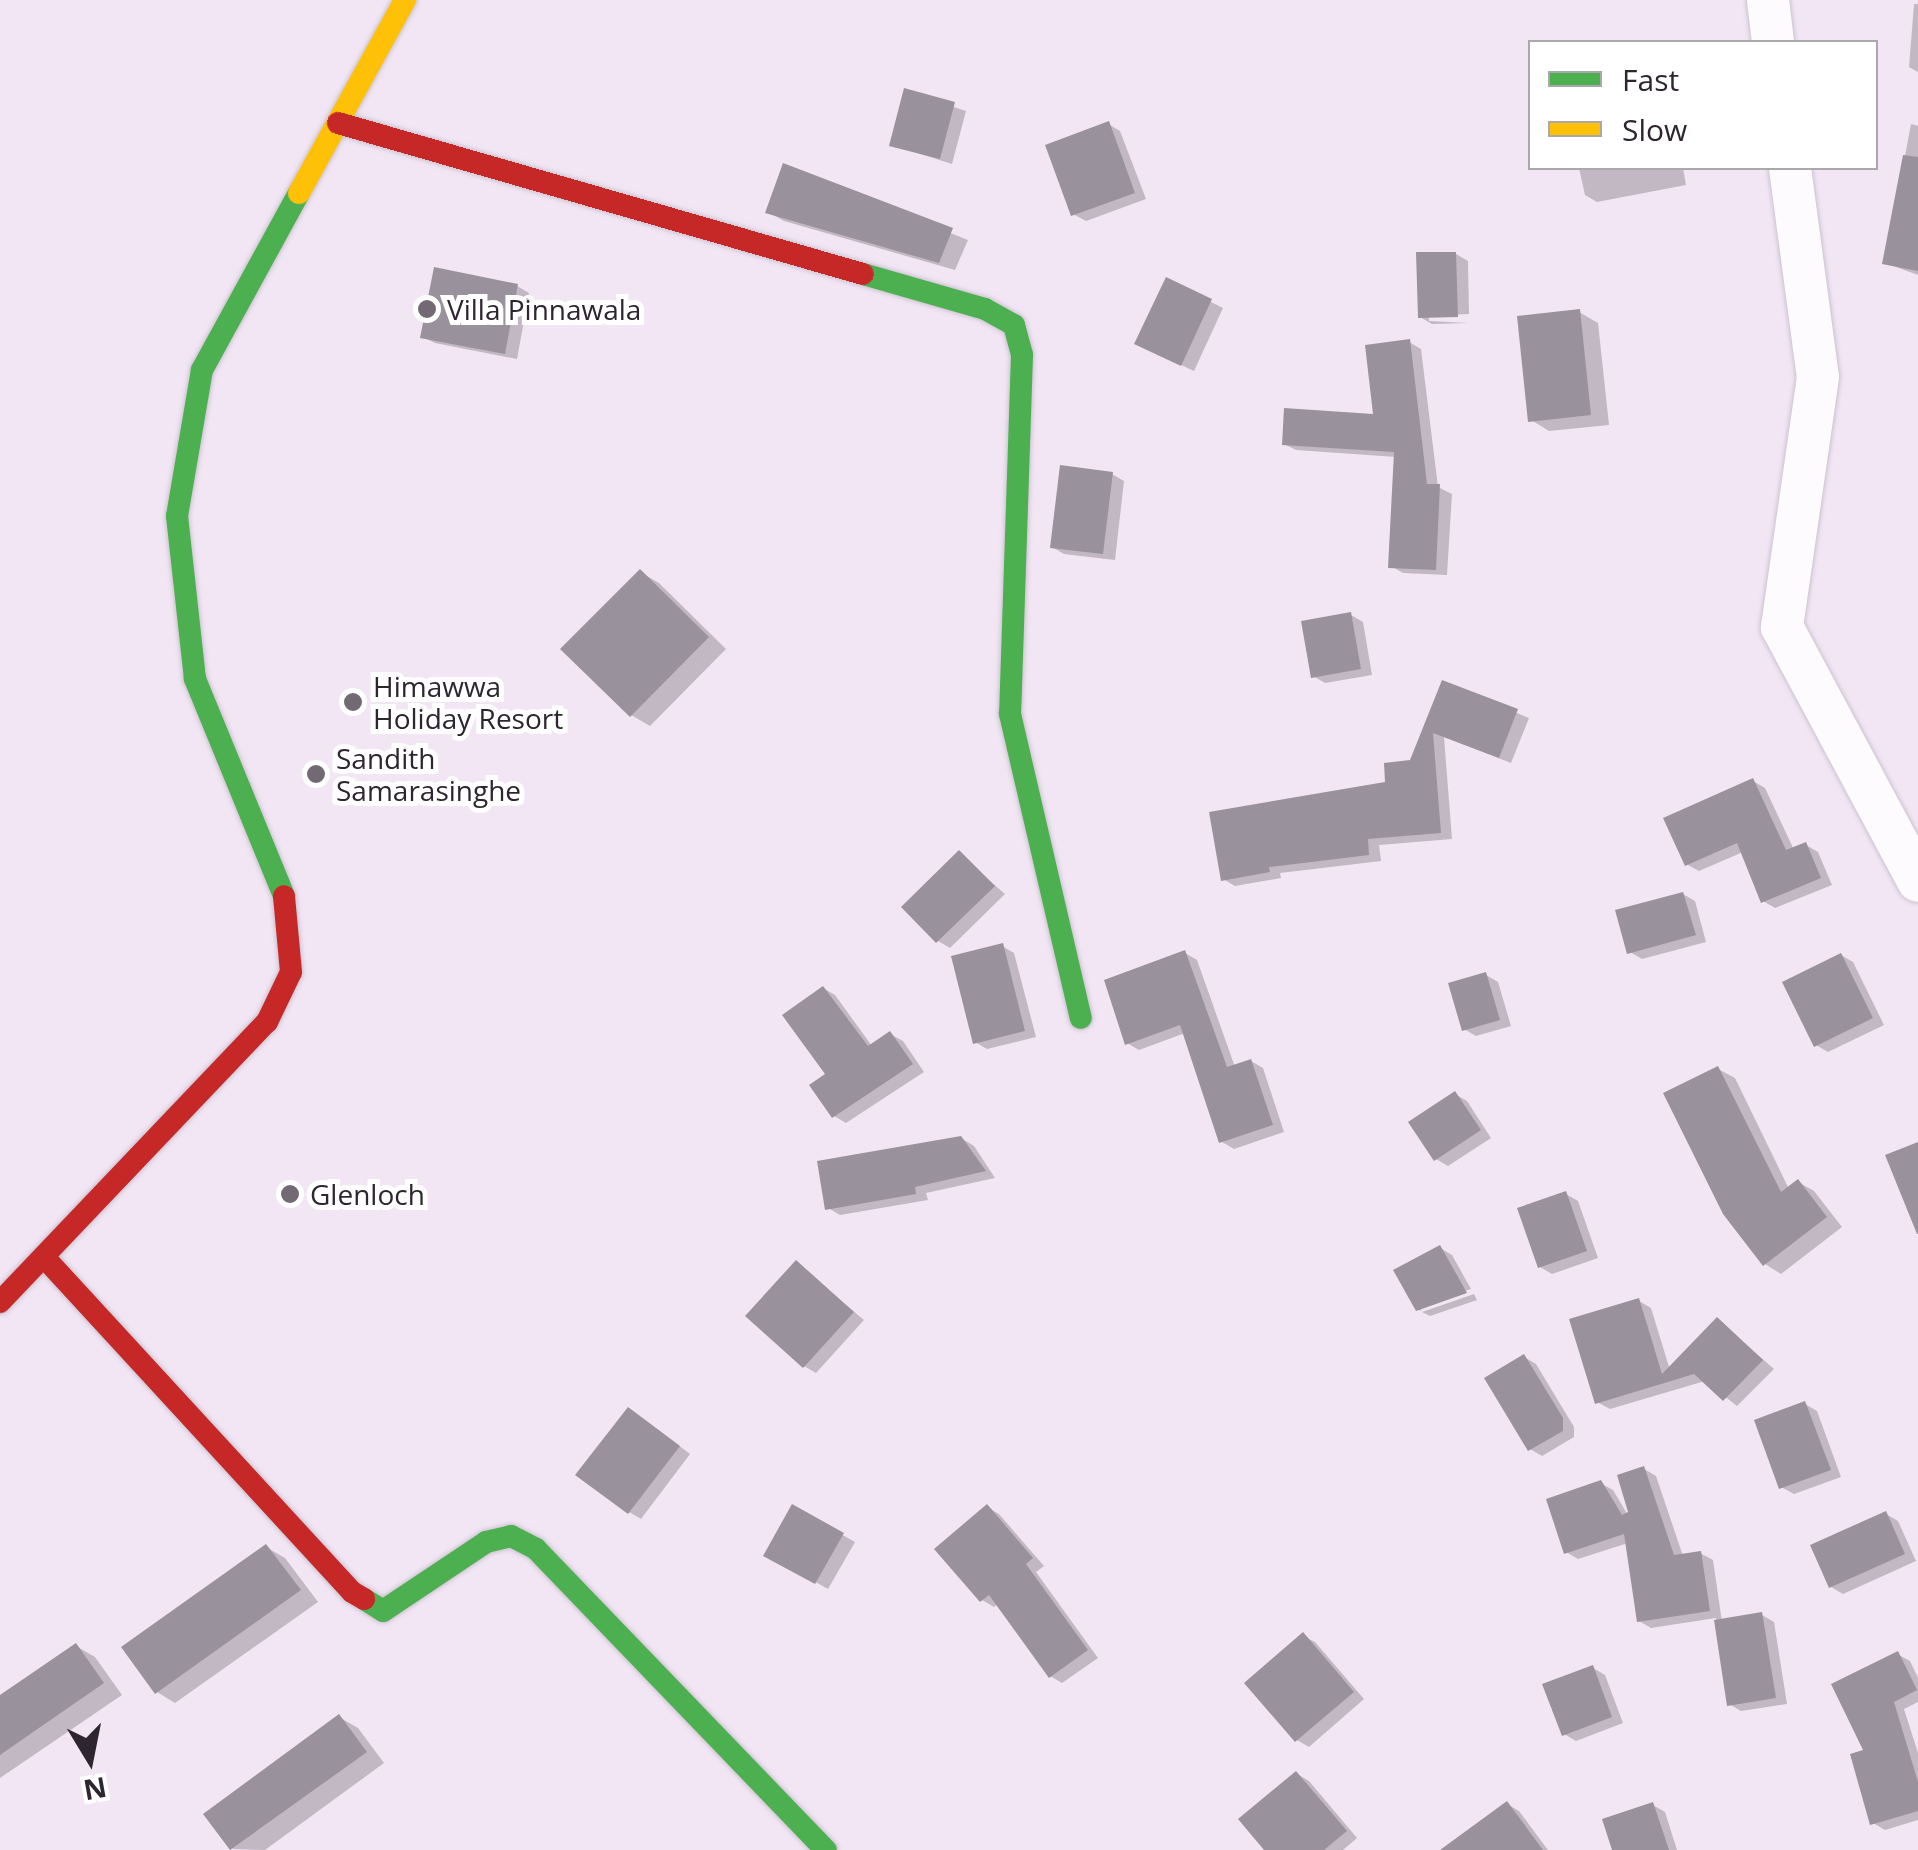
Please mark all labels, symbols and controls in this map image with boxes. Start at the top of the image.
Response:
legend [1528,40,1878,170]
text: Fast [1622,59,1679,100]
text: Slow [1622,109,1687,150]
place label: Villa Pinnawala [447,292,641,326]
marker: Villa Pinnawala [416,298,438,320]
place label: Himawwa Holiday Resort [373,669,563,735]
marker: Himawwa Holiday Resort [342,691,364,713]
place label: Sandith Samarasinghe [336,741,521,807]
marker: Sandith Samarasinghe [305,763,327,785]
place label: Glenloch [310,1177,425,1211]
marker: Glenloch [279,1183,301,1205]
north arrow [40,1710,140,1810]
text: N [81,1769,110,1810]

